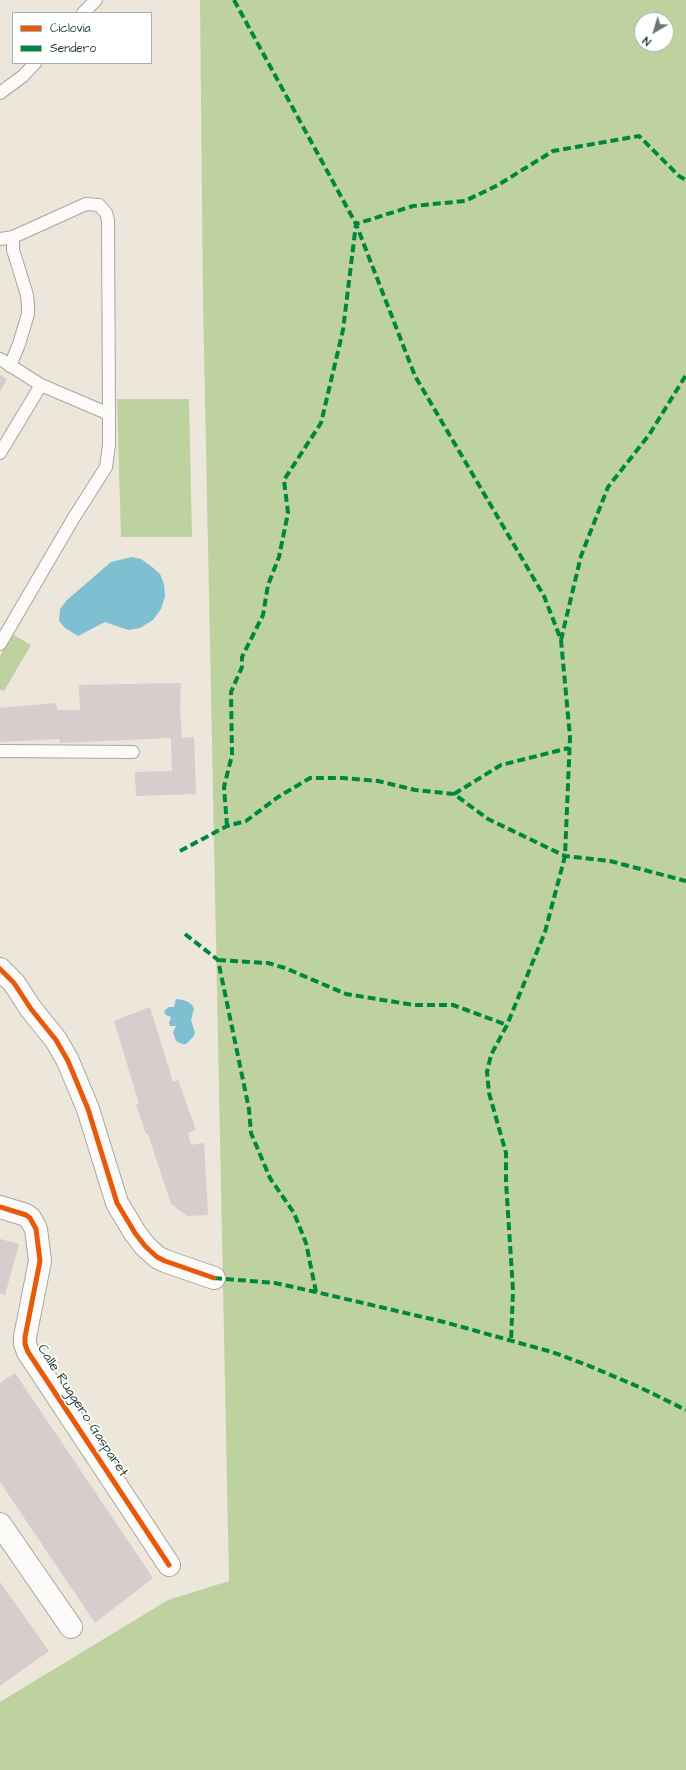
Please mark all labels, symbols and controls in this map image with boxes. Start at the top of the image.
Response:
legend [12,12,152,64]
north arrow [634,12,674,52]
text: Ciclovía [50,20,91,37]
text: N [640,33,654,49]
text: Sendero [50,40,96,57]
street label: Calle Ruggero Gasparet [33,1342,131,1480]

